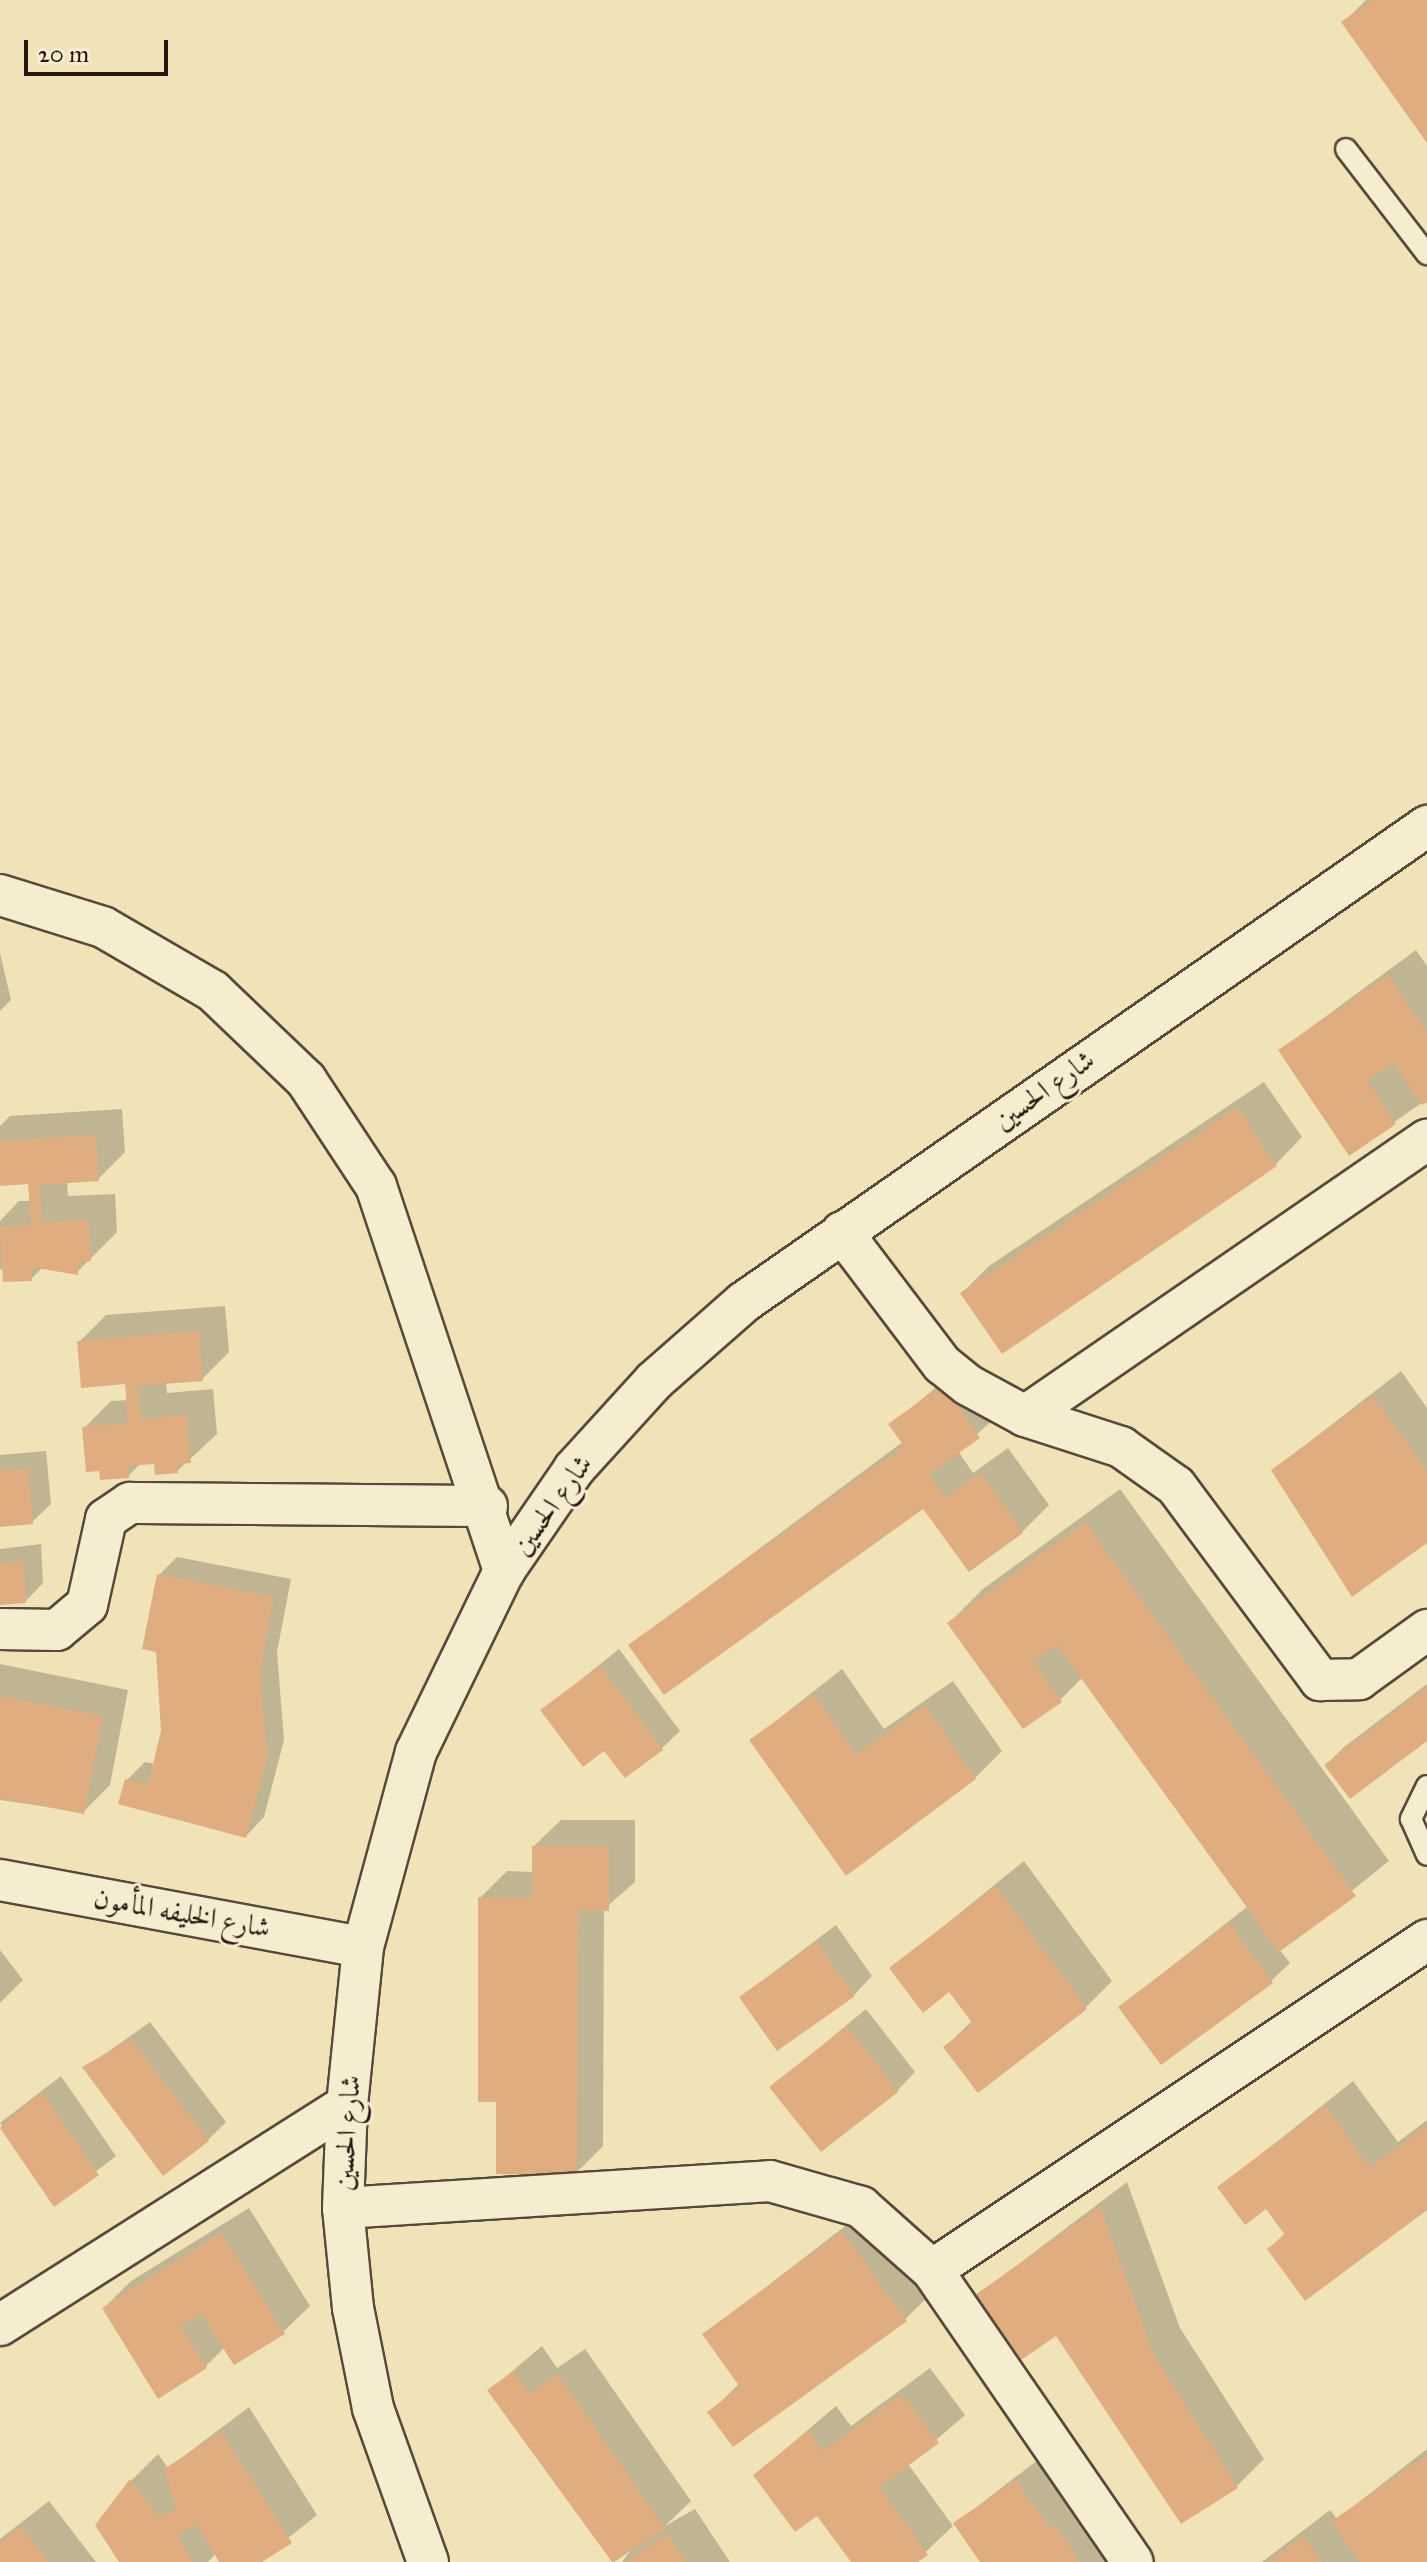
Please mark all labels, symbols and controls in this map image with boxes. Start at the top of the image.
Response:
scale bar [28,24,172,74]
text: 20 m [38,39,89,69]
street label: شارع الحسين [987,1043,1101,1137]
street label: شارع الحسين [504,1448,600,1562]
street label: شارع الخليفه المأمون [91,1881,273,1945]
street label: شارع الحسين [326,2074,368,2192]

